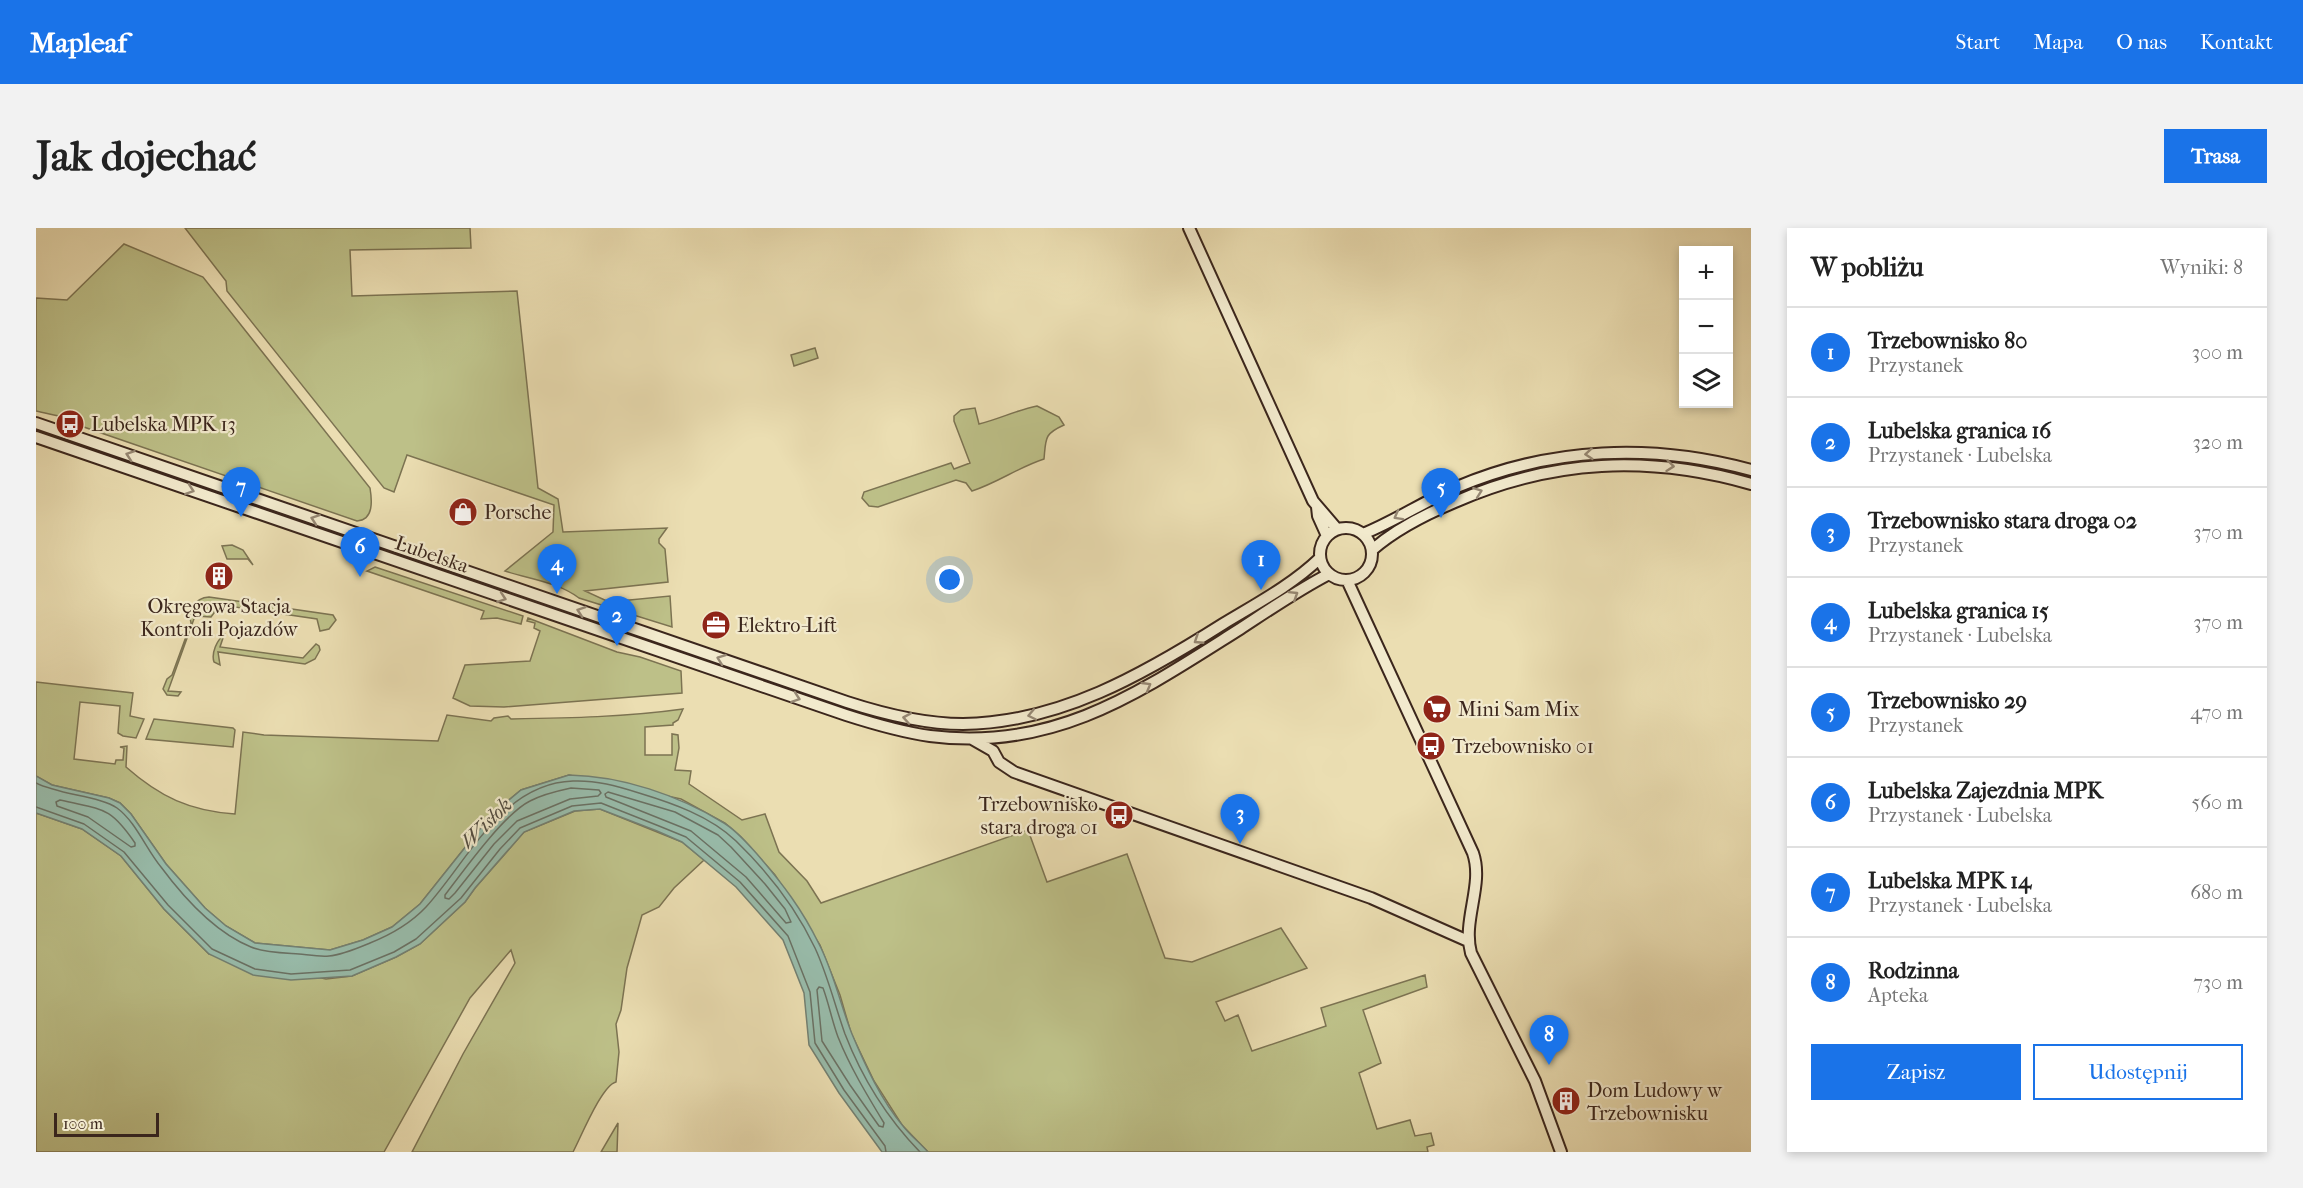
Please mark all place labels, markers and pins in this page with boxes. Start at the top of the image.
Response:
bus stop icon: Lubelska MPK 13 [54,408,86,440]
place label: Lubelska MPK 13 [91,413,236,436]
pin: 7 [222,468,260,517]
pin: 5 [1422,468,1460,518]
shop icon: Porsche [447,496,479,528]
place label: Porsche [484,501,551,524]
pin: 6 [340,528,380,577]
pin: 1 [1242,540,1280,590]
pin: 4 [538,544,576,594]
building icon: Okręgowa Stacja Kontroli Pojazdów [203,560,235,592]
place label: Okręgowa Stacja Kontroli Pojazdów [140,595,299,641]
pin: 2 [598,596,636,646]
office icon: Elektro-Lift [700,609,732,641]
place label: Elektro-Lift [737,614,837,637]
supermarket icon: Mini Sam Mix [1421,693,1453,725]
place label: Mini Sam Mix [1458,698,1580,721]
bus stop icon: Trzebownisko 01 [1415,730,1447,762]
place label: Trzebownisko 01 [1452,735,1594,758]
place label: Trzebownisko stara droga 01 [979,793,1098,839]
pin: 3 [1220,794,1260,844]
bus stop icon: Trzebownisko stara droga 01 [1103,799,1135,831]
pin: 8 [1530,1016,1568,1065]
place label: Dom Ludowy w Trzebownisku [1587,1079,1723,1125]
building icon: Dom Ludowy w Trzebownisku [1550,1085,1582,1117]

